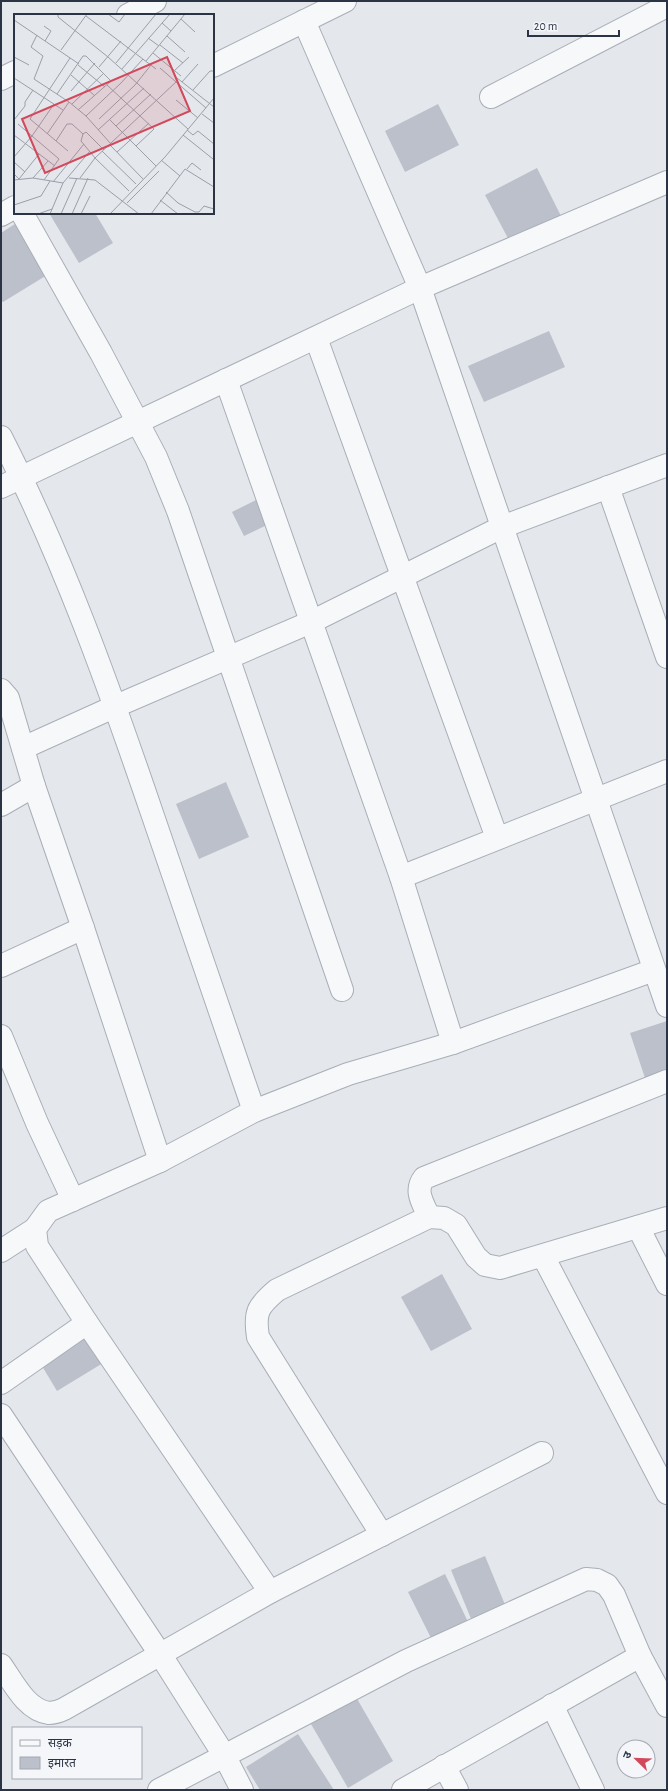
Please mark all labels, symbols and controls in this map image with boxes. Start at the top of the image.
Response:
scale bar [528,12,619,38]
inset map [14,14,214,214]
text: 20 m [534,20,557,32]
legend [12,1727,142,1779]
text: सड़क [48,1737,73,1750]
north arrow [616,1739,656,1779]
text: उ [621,1750,634,1760]
text: इमारत [48,1757,77,1770]

